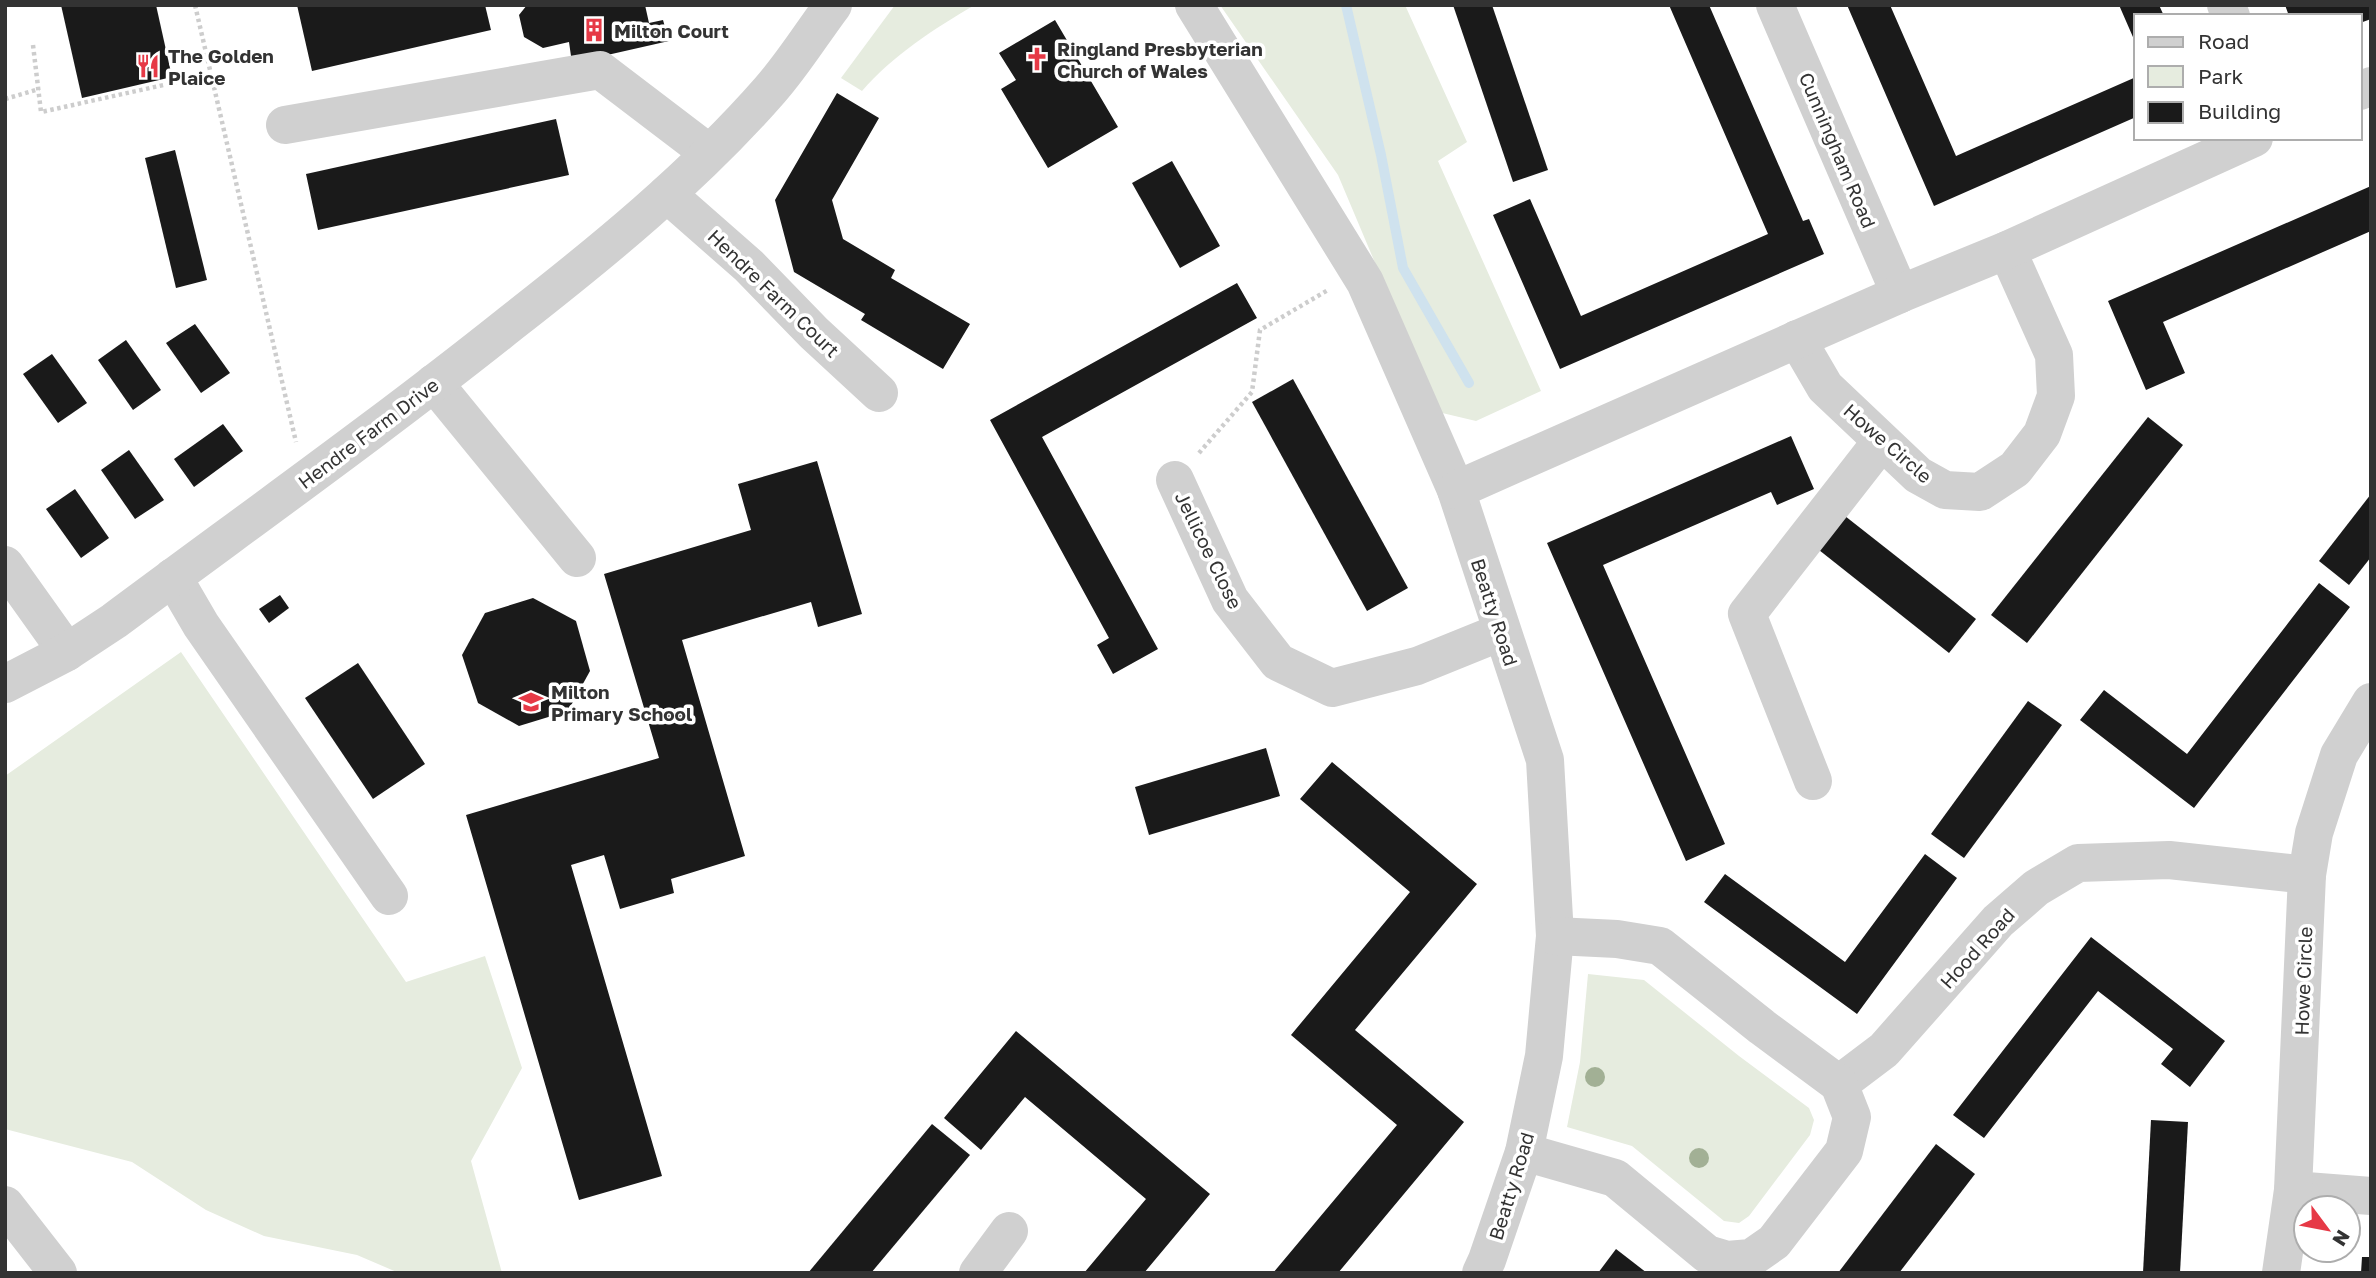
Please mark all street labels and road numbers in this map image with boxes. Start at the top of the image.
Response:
street label: Cunningham Road [1795,69,1881,231]
street label: Hendre Farm Court [704,224,844,362]
street label: Hendre Farm Drive [293,373,443,493]
street label: Howe Circle [1839,399,1937,487]
street label: Jellicoe Close [1171,488,1247,612]
street label: Beatty Road [1467,555,1523,669]
street label: Hood Road [1935,903,2019,993]
street label: Howe Circle [2290,926,2316,1036]
street label: Beatty Road [1484,1129,1538,1243]

